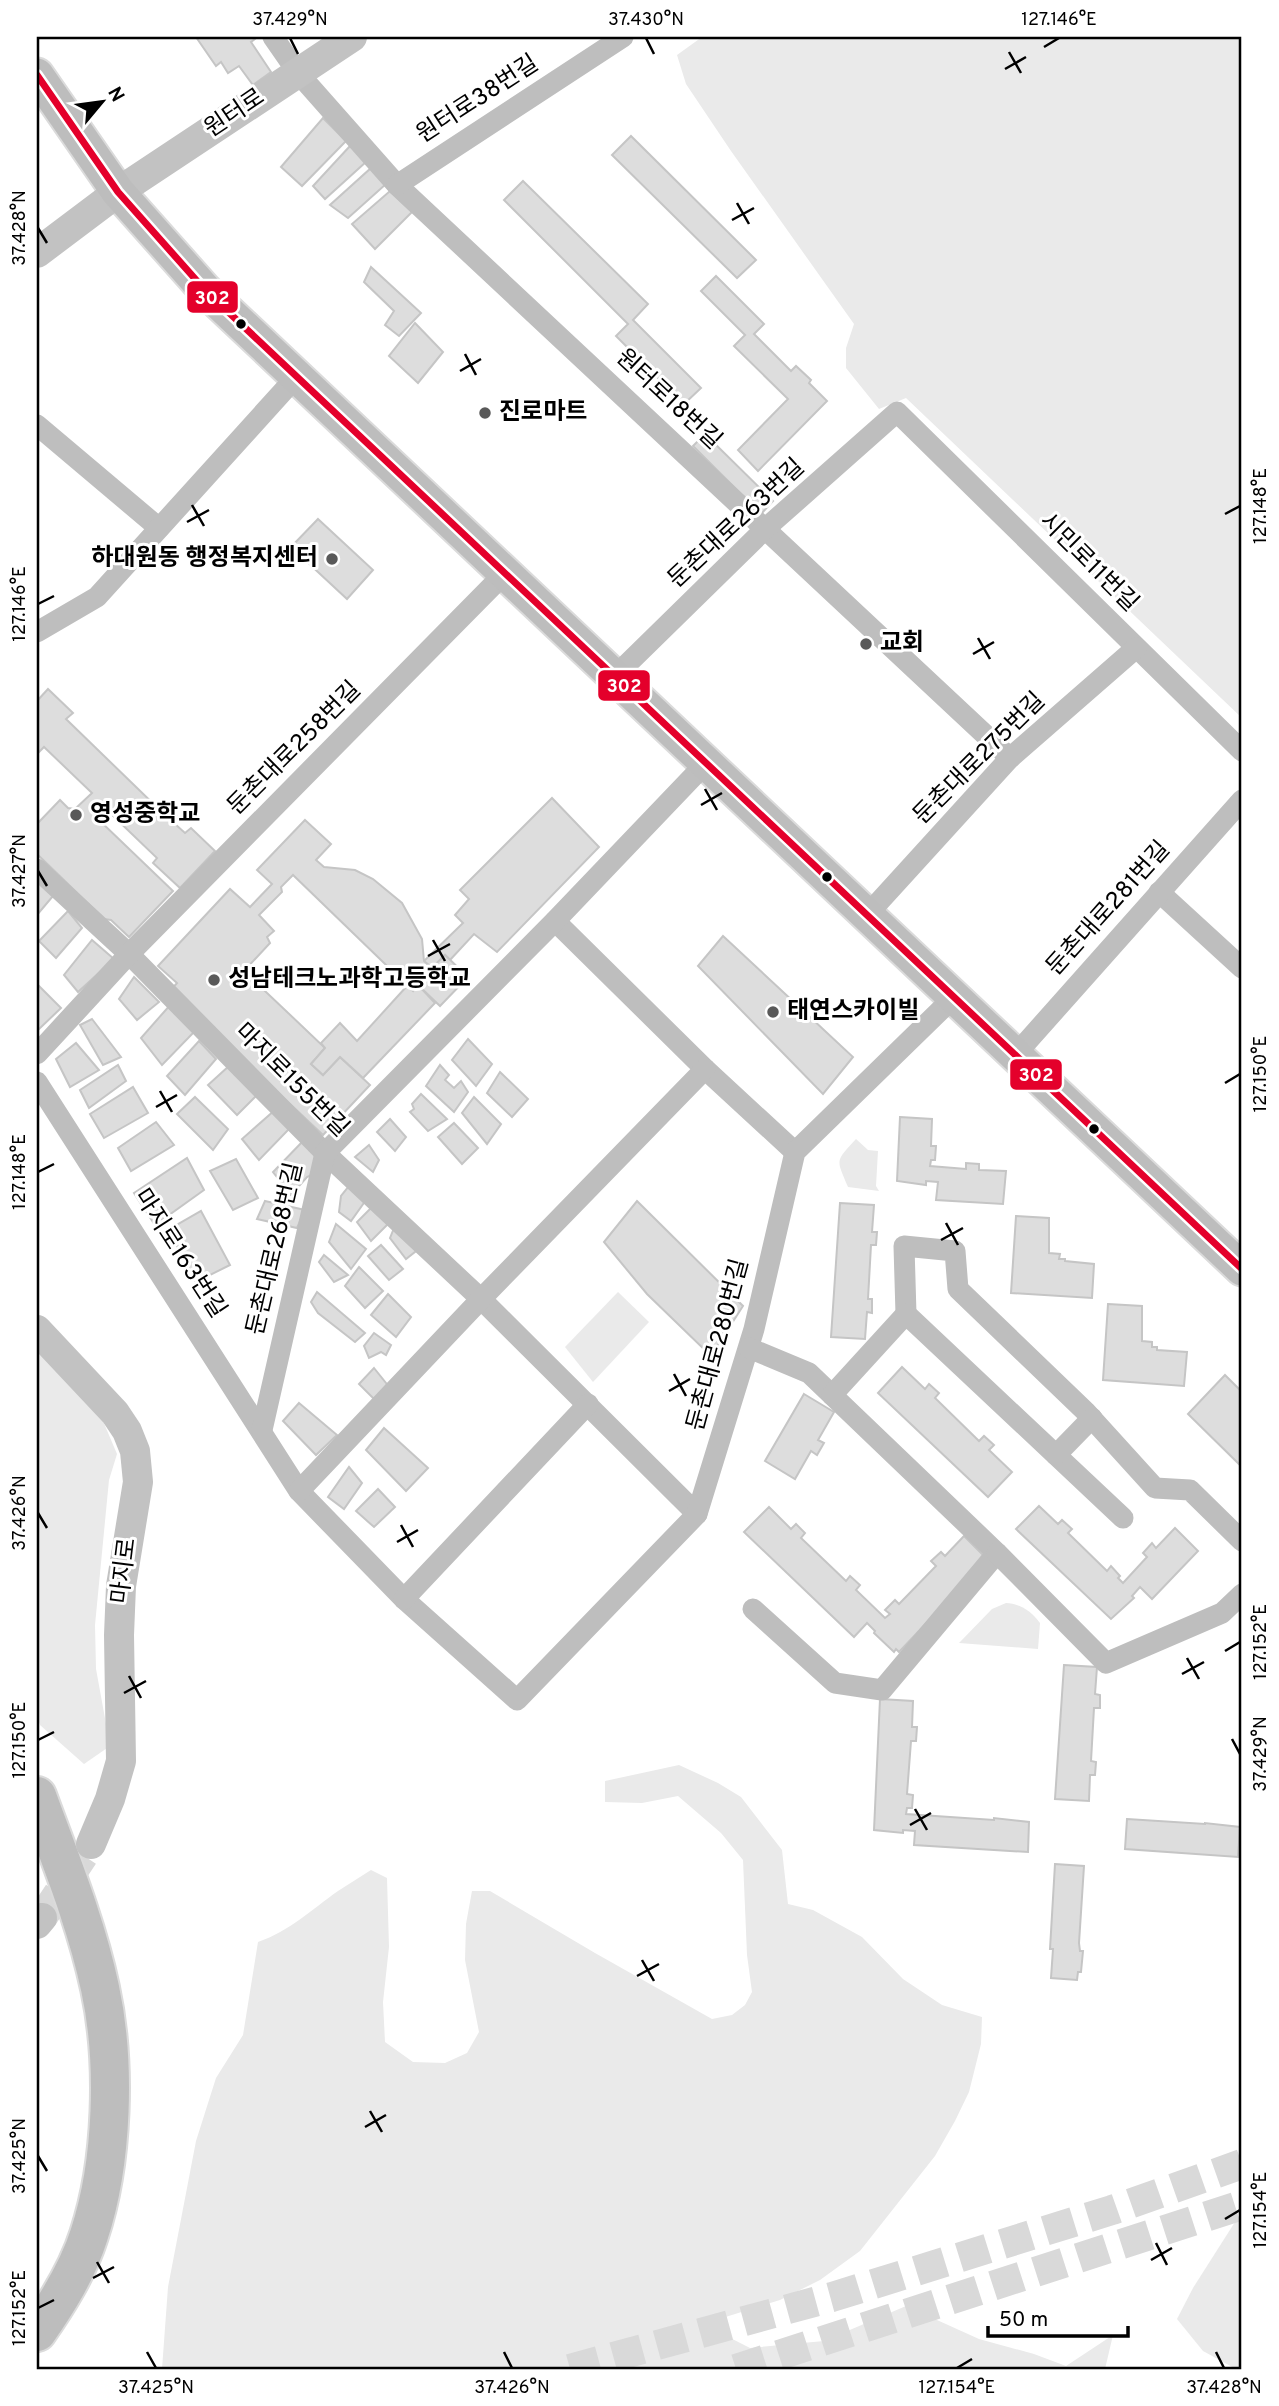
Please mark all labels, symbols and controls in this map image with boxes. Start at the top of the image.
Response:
text: 37.429°N [252,9,328,32]
text: 37.430°N [608,9,684,32]
text: 127.146°E [1021,9,1097,32]
street label: 원터로38번길 [411,49,545,151]
north arrow [66,66,136,136]
text: N [101,83,129,107]
street label: 원터로 [199,83,271,145]
text: 37.428°N [9,190,32,266]
line badge: 302 [186,280,239,314]
text: 302 [194,287,230,311]
unlabelled marker [234,317,248,331]
street label: 원터로18번길 [609,343,727,457]
place label: 진로마트 [499,398,587,428]
marker: 진로마트 [477,405,493,421]
street label: 둔촌대로263번길 [662,453,812,595]
text: 127.148°E [1250,468,1273,544]
street label: 시민로11번길 [1032,507,1144,619]
place label: 하대원동 행정복지센터 [91,544,318,574]
marker: 하대원동 행정복지센터 [324,551,340,567]
text: 127.146°E [9,566,32,642]
place label: 교회 [880,629,924,659]
marker: 교회 [858,636,874,652]
line badge: 302 [597,669,651,702]
text: 302 [606,675,642,699]
street label: 둔촌대로258번길 [222,676,368,822]
street label: 둔촌대로275번길 [908,687,1052,831]
place label: 영성중학교 [90,800,200,830]
marker: 영성중학교 [68,807,84,823]
text: 37.427°N [9,834,32,908]
street label: 둔촌대로281번길 [1041,836,1177,982]
unlabelled marker [820,870,834,884]
place label: 성남테크노과학고등학교 [228,965,471,995]
marker: 성남테크노과학고등학교 [206,972,222,988]
place label: 태연스카이빌 [787,997,919,1027]
marker: 태연스카이빌 [765,1004,781,1020]
street label: 마지로155번길 [228,1018,354,1144]
text: 127.150°E [1250,1036,1273,1112]
line badge: 302 [1009,1058,1063,1091]
text: 302 [1018,1064,1054,1088]
unlabelled marker [1087,1122,1101,1136]
text: 127.148°E [9,1134,32,1210]
street label: 둔촌대로268번길 [242,1160,310,1338]
street label: 마지로163번길 [126,1184,232,1324]
street label: 둔촌대로280번길 [682,1256,756,1434]
text: 37.426°N [9,1475,32,1551]
street label: 마지로 [106,1536,144,1606]
text: 127.152°E [1250,1604,1273,1680]
text: 127.150°E [9,1702,32,1778]
text: 37.429°N [1250,1716,1273,1792]
text: 37.425°N [9,2118,32,2194]
text: 127.154°E [1250,2172,1273,2248]
text: 127.152°E [9,2270,32,2346]
scale bar [988,2294,1128,2338]
text: 50 m [999,2307,1048,2334]
text: 37.425°N [118,2377,194,2400]
text: 37.426°N [474,2377,550,2400]
text: 127.154°E [919,2377,995,2400]
text: 37.428°N [1186,2377,1262,2400]

